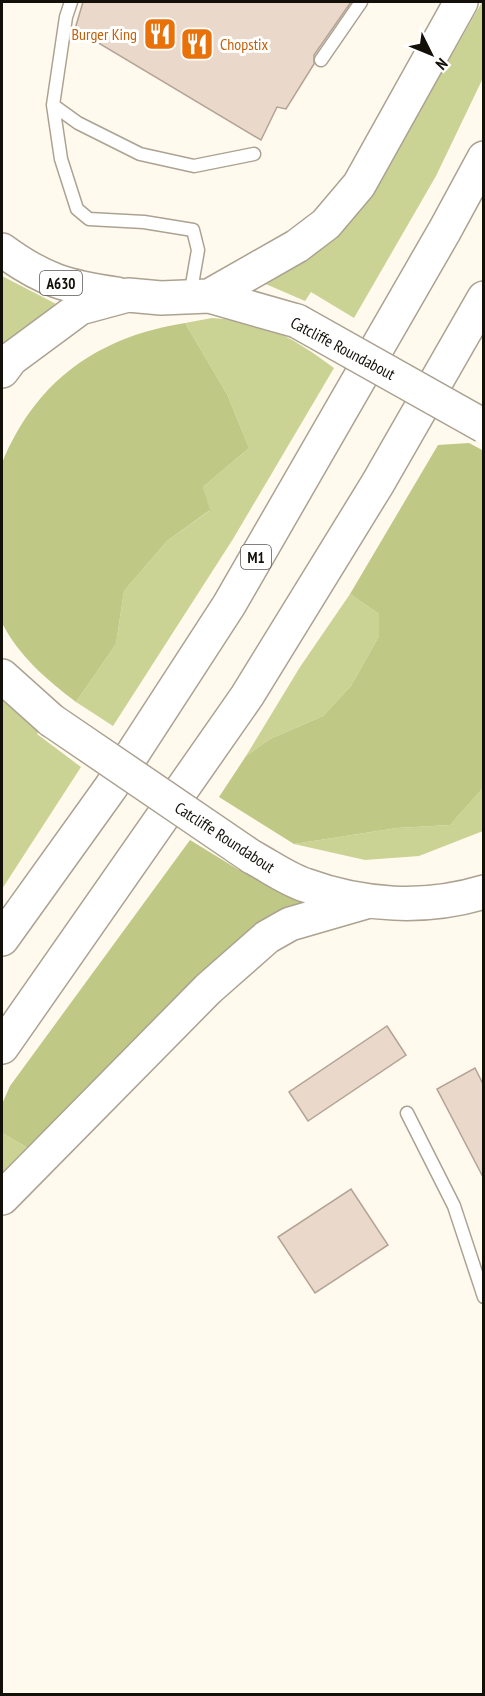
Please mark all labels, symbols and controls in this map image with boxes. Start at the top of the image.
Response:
restaurant icon: Burger King [142,16,178,52]
place label: Burger King [72,24,137,44]
north arrow [401,24,461,84]
restaurant icon: Chopstix [179,26,215,62]
place label: Chopstix [220,34,269,54]
text: N [432,54,452,74]
road number: A630 [40,271,82,295]
street label: Catcliffe Roundabout [287,312,399,384]
road number: M1 [241,545,271,569]
street label: Catcliffe Roundabout [171,797,279,877]

